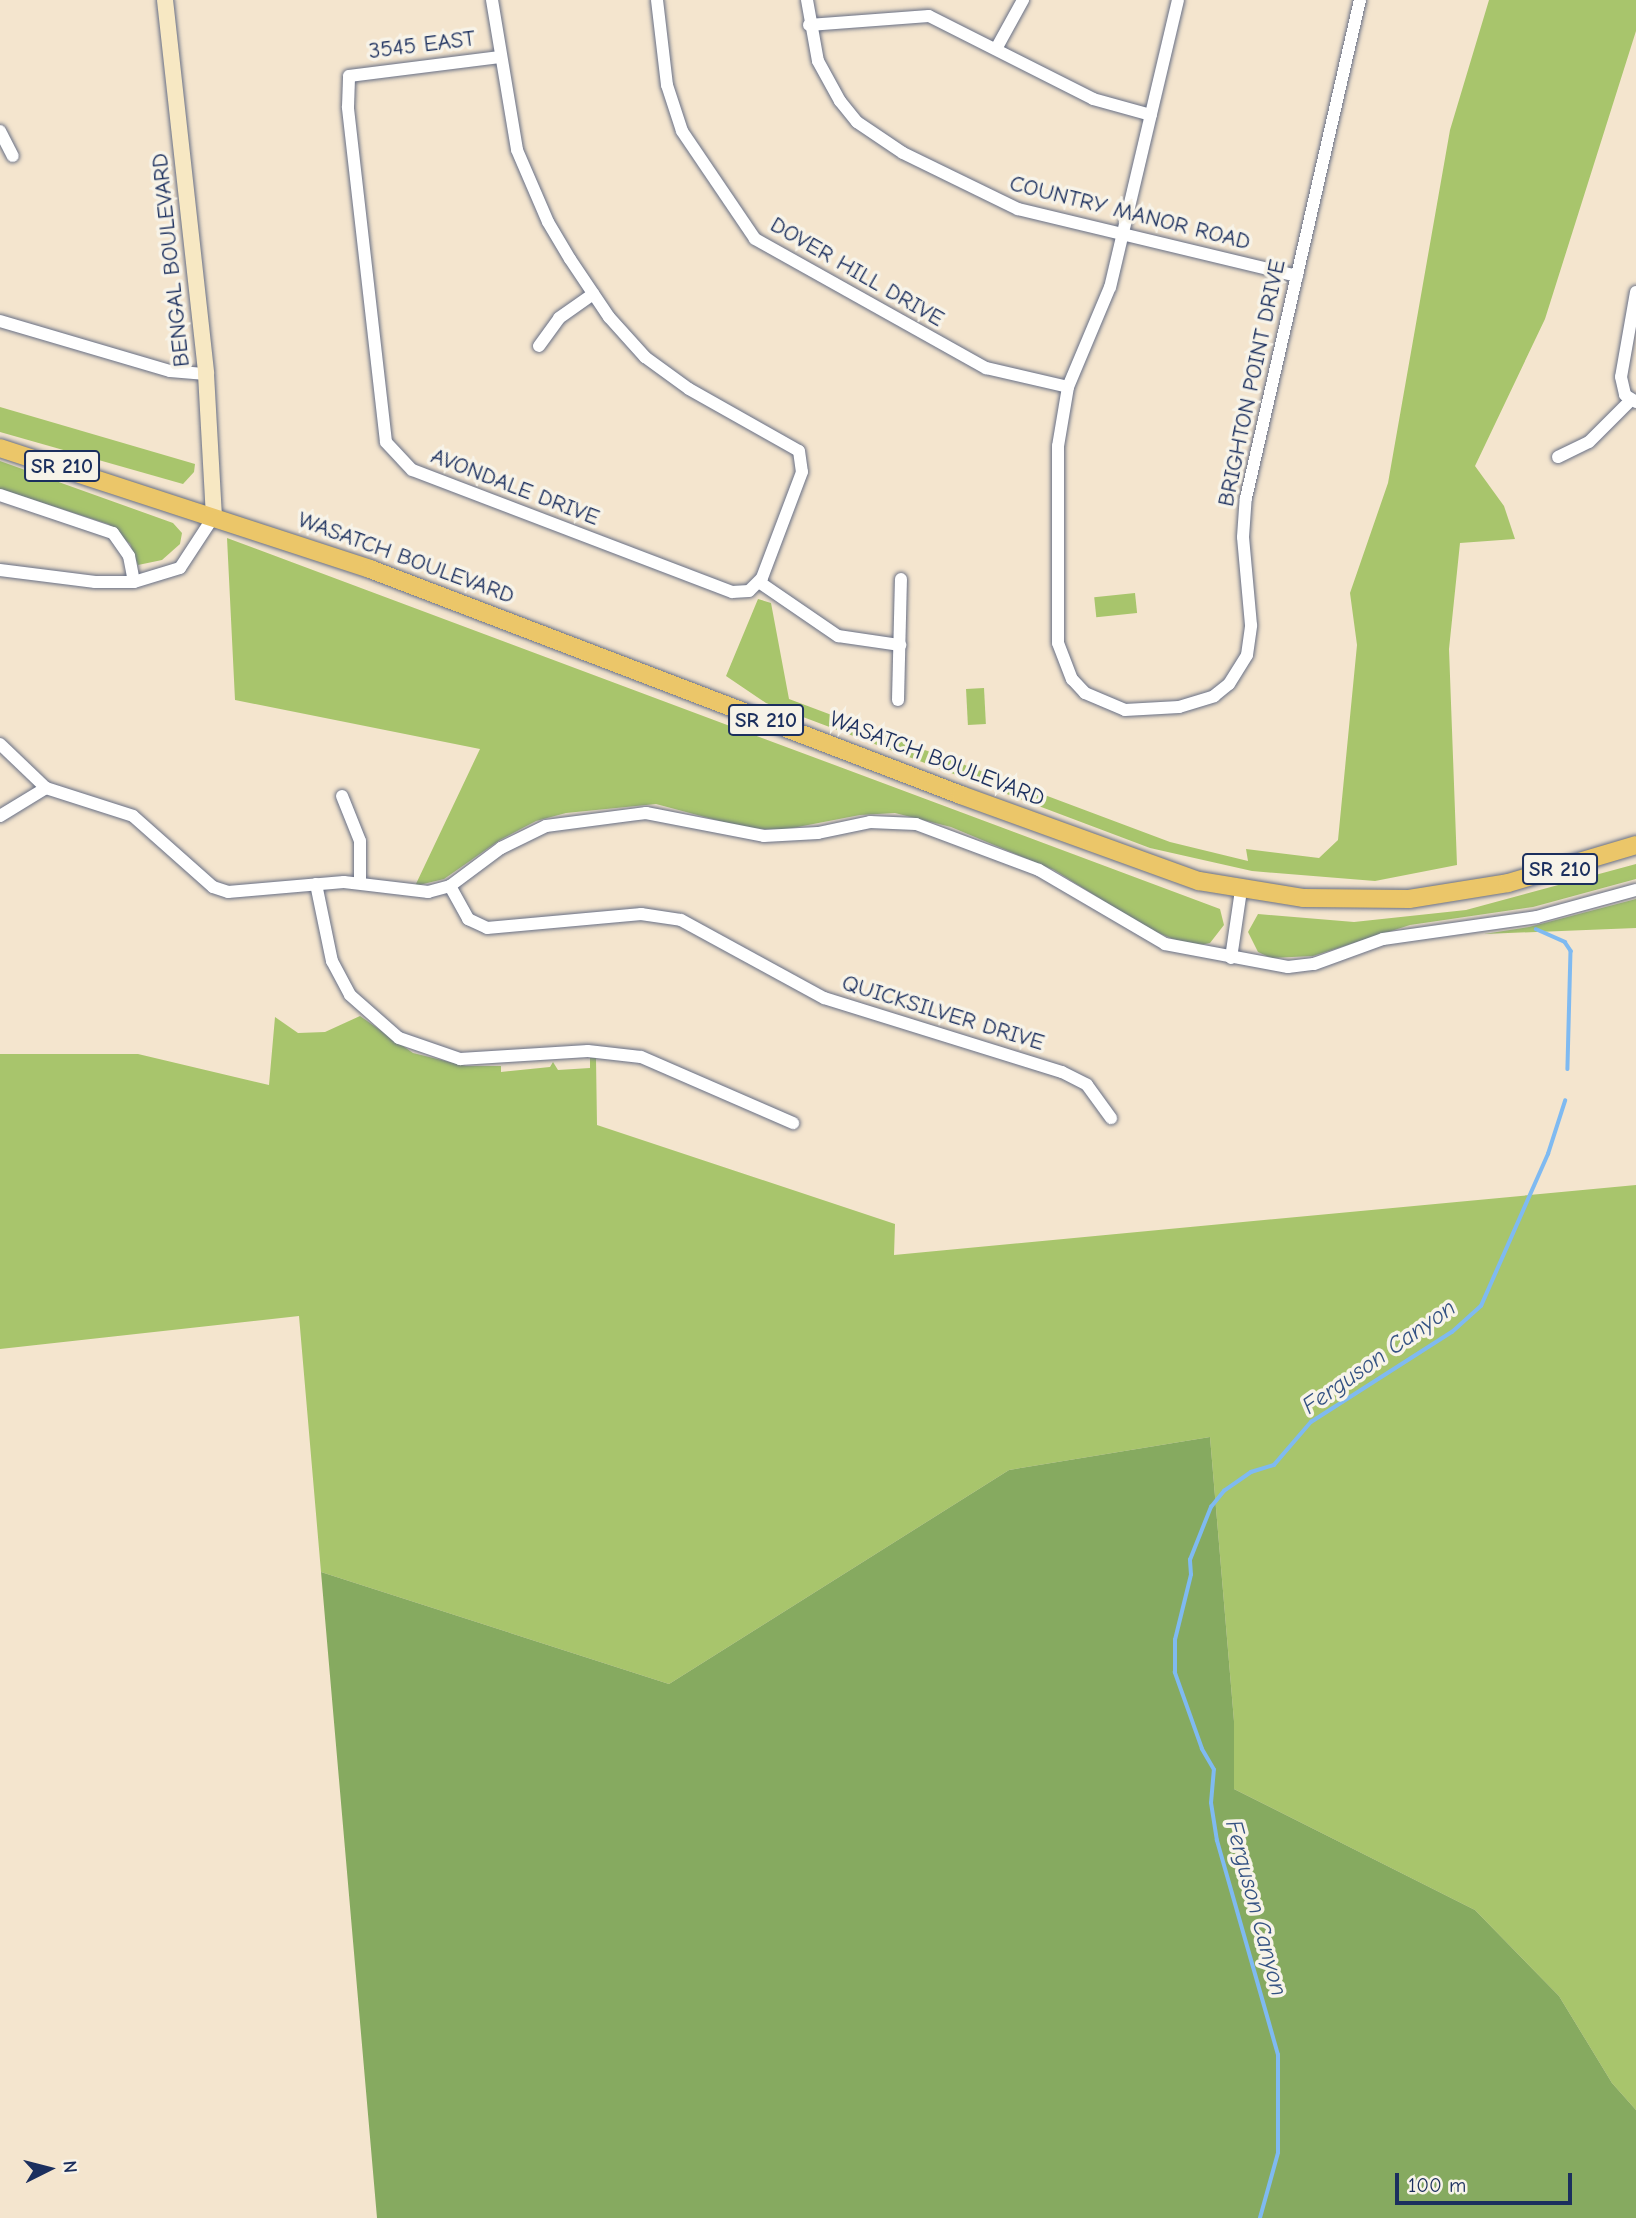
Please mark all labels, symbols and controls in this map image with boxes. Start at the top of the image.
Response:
street label: 3545 EAST [367,25,477,65]
street label: BENGAL BOULEVARD [146,152,196,368]
street label: COUNTRY MANOR ROAD [1007,170,1253,256]
street label: DOVER HILL DRIVE [765,211,949,333]
street label: BRIGHTON POINT DRIVE [1212,257,1292,509]
street label: AVONDALE DRIVE [427,442,603,532]
road number: SR 210 [24,448,100,484]
street label: WASATCH BOULEVARD [294,506,518,610]
road number: SR 210 [728,702,804,738]
street label: WASATCH BOULEVARD [825,705,1049,813]
road number: SR 210 [1522,852,1598,886]
street label: QUICKSILVER DRIVE [839,969,1047,1057]
water label: Ferguson Canyon [1297,1293,1461,1421]
water label: Ferguson Canyon [1219,1817,1293,1999]
north arrow [14,2134,84,2204]
scale bar [1398,2158,1575,2202]
text: N [58,2159,81,2174]
text: 100 m [1408,2173,1466,2197]

